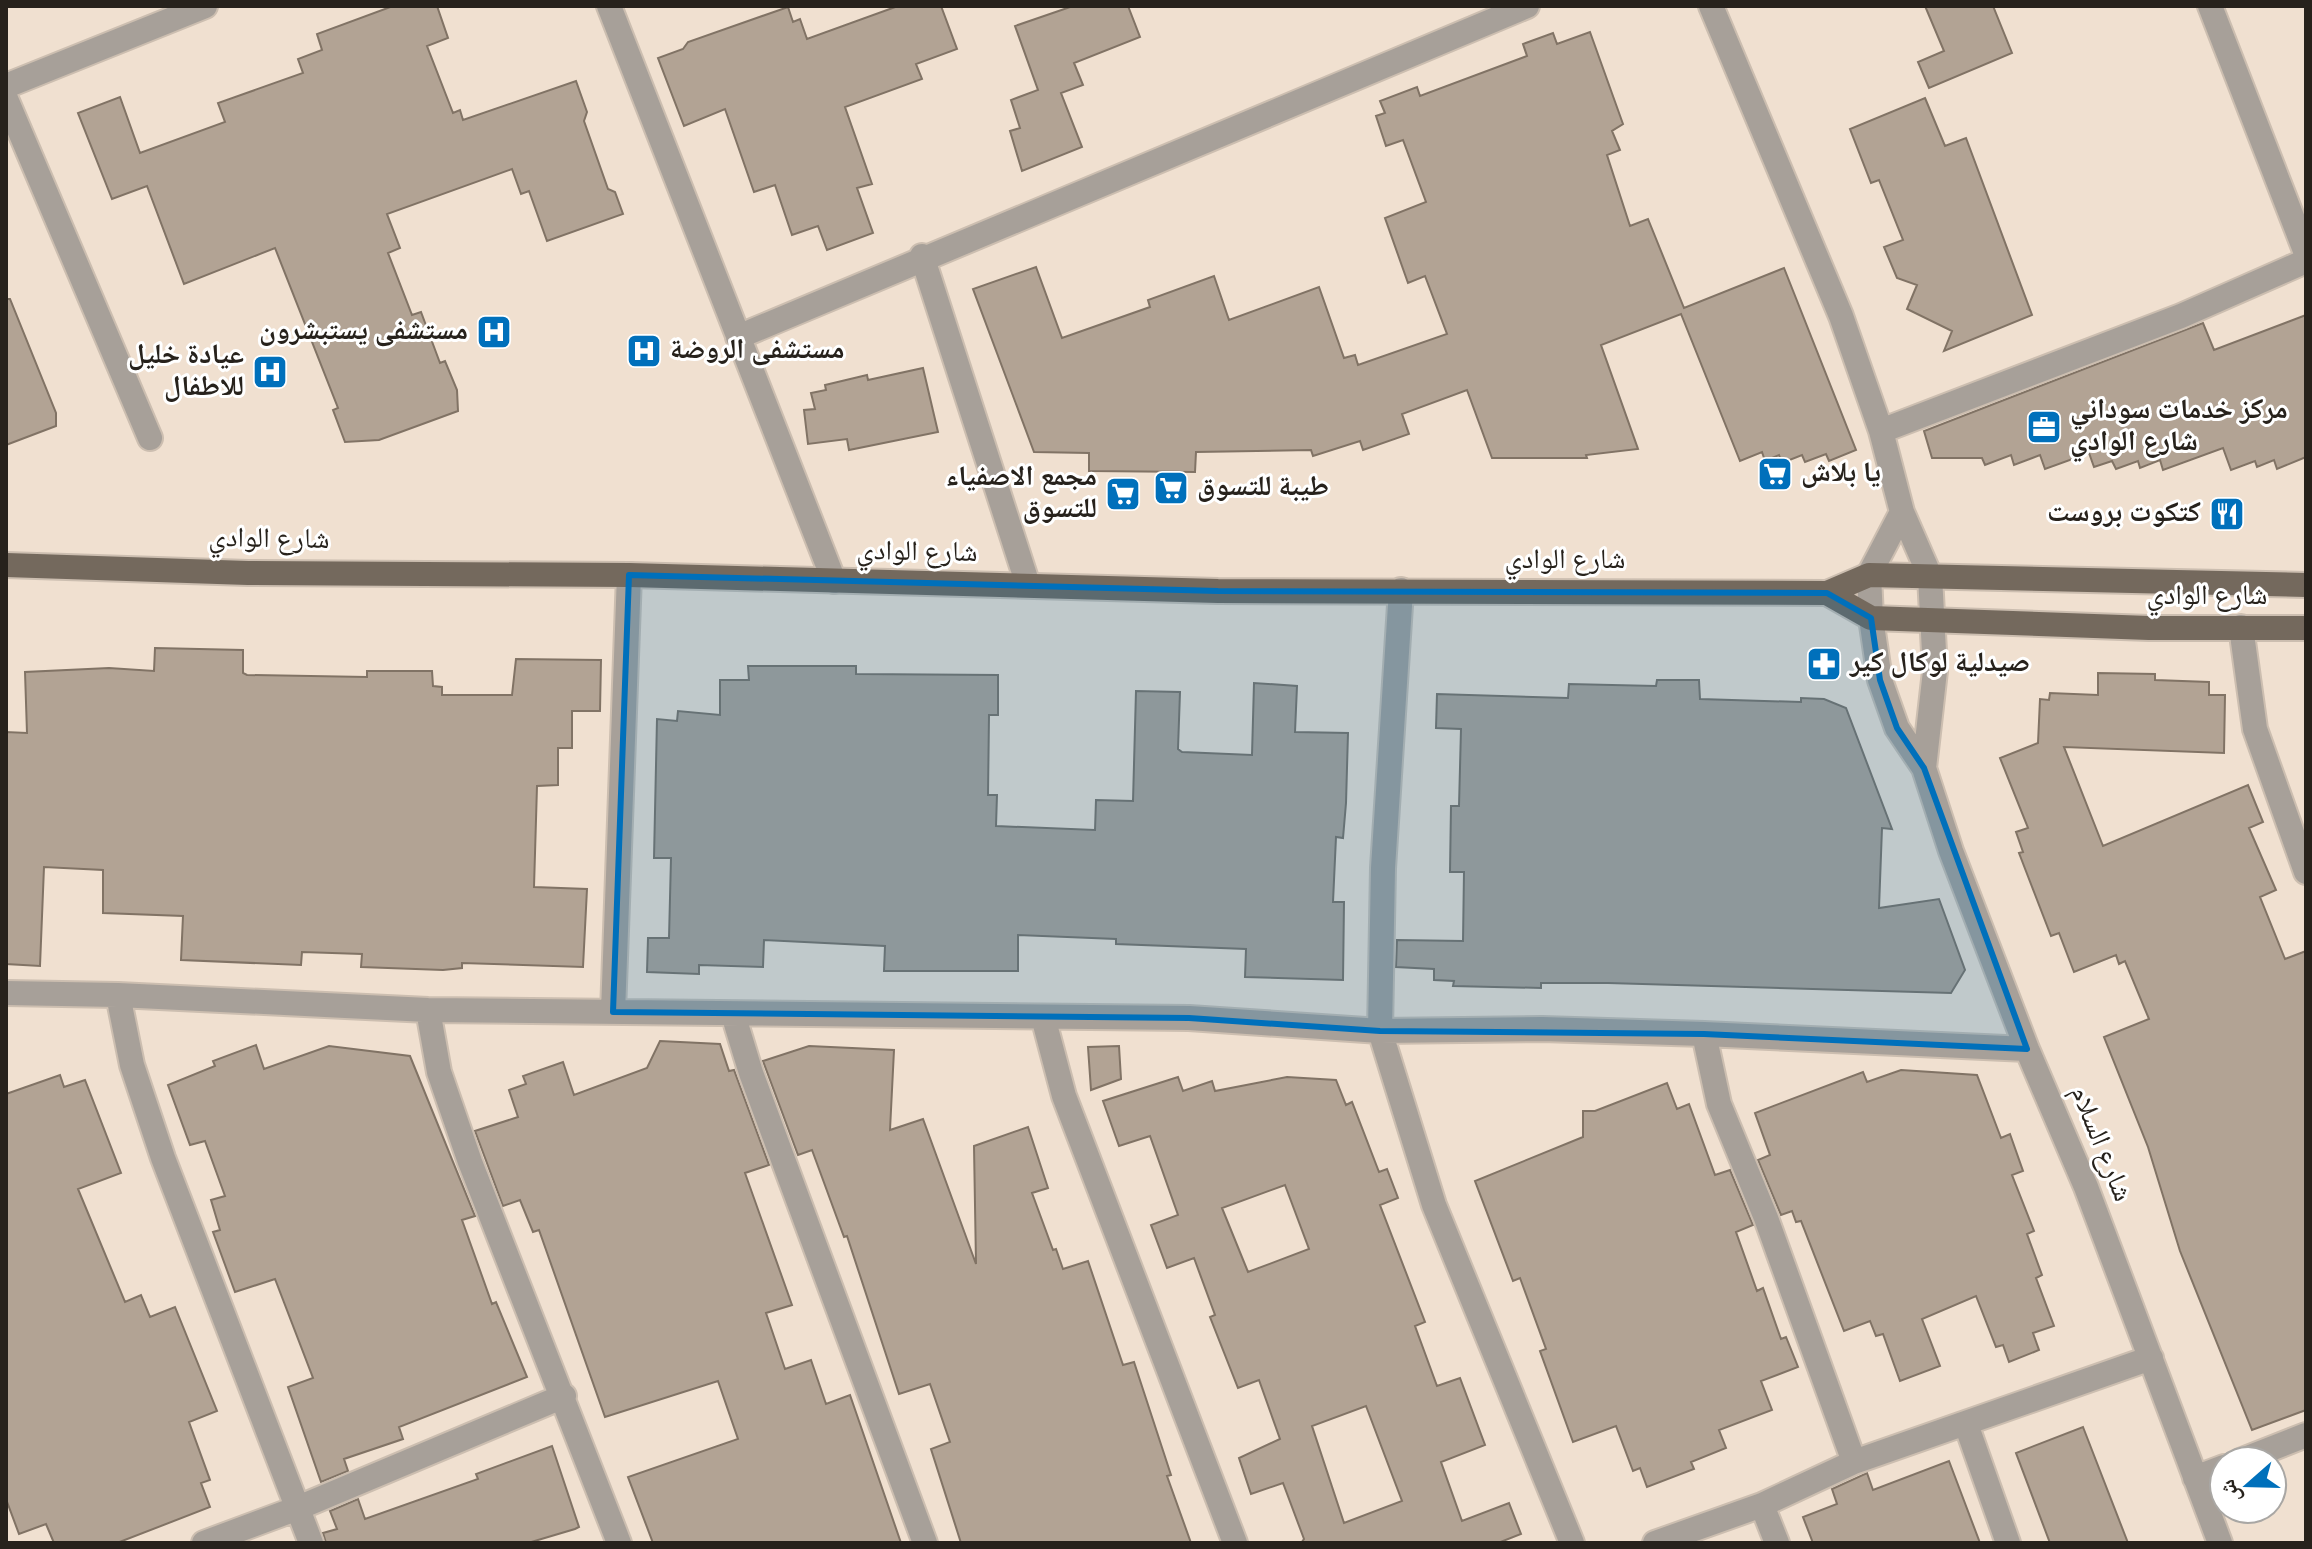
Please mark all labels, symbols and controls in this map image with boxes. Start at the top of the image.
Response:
hospital icon: مستشفى يستبشرون [475,313,513,351]
place label: مستشفى يستبشرون [259,314,468,350]
hospital icon: مستشفى الروضة [625,332,663,370]
place label: مستشفى الروضة [670,333,845,369]
place label: عيادة خليل للاطفال [128,338,244,406]
hospital icon: عيادة خليل للاطفال [251,353,289,391]
place label: مركز خدمات سوداني شارع الوادي [2070,393,2288,463]
office icon: مركز خدمات سوداني شارع الوادي [2025,408,2063,446]
supermarket icon: يا بلاش [1756,455,1794,493]
place label: يا بلاش [1801,456,1881,492]
place label: مجمع الاصفياء للتسوق [946,460,1097,528]
supermarket icon: طيبة للتسوق [1152,469,1190,507]
place label: طيبة للتسوق [1197,470,1329,506]
supermarket icon: مجمع الاصفياء للتسوق [1104,475,1142,513]
restaurant icon: كتكوت بروست [2208,495,2246,533]
place label: كتكوت بروست [2047,496,2201,532]
street label: شارع الوادي [208,521,330,561]
street label: شارع الوادي [856,534,978,574]
street label: شارع الوادي [1504,543,1626,581]
street label: شارع الوادي [2146,579,2268,617]
pharmacy icon: صيدلية لوكال كير [1805,645,1843,683]
place label: صيدلية لوكال كير [1849,646,2030,682]
street label: شارع السلام [2061,1081,2139,1207]
north arrow [2208,1445,2288,1525]
text: ش [2215,1475,2248,1507]

